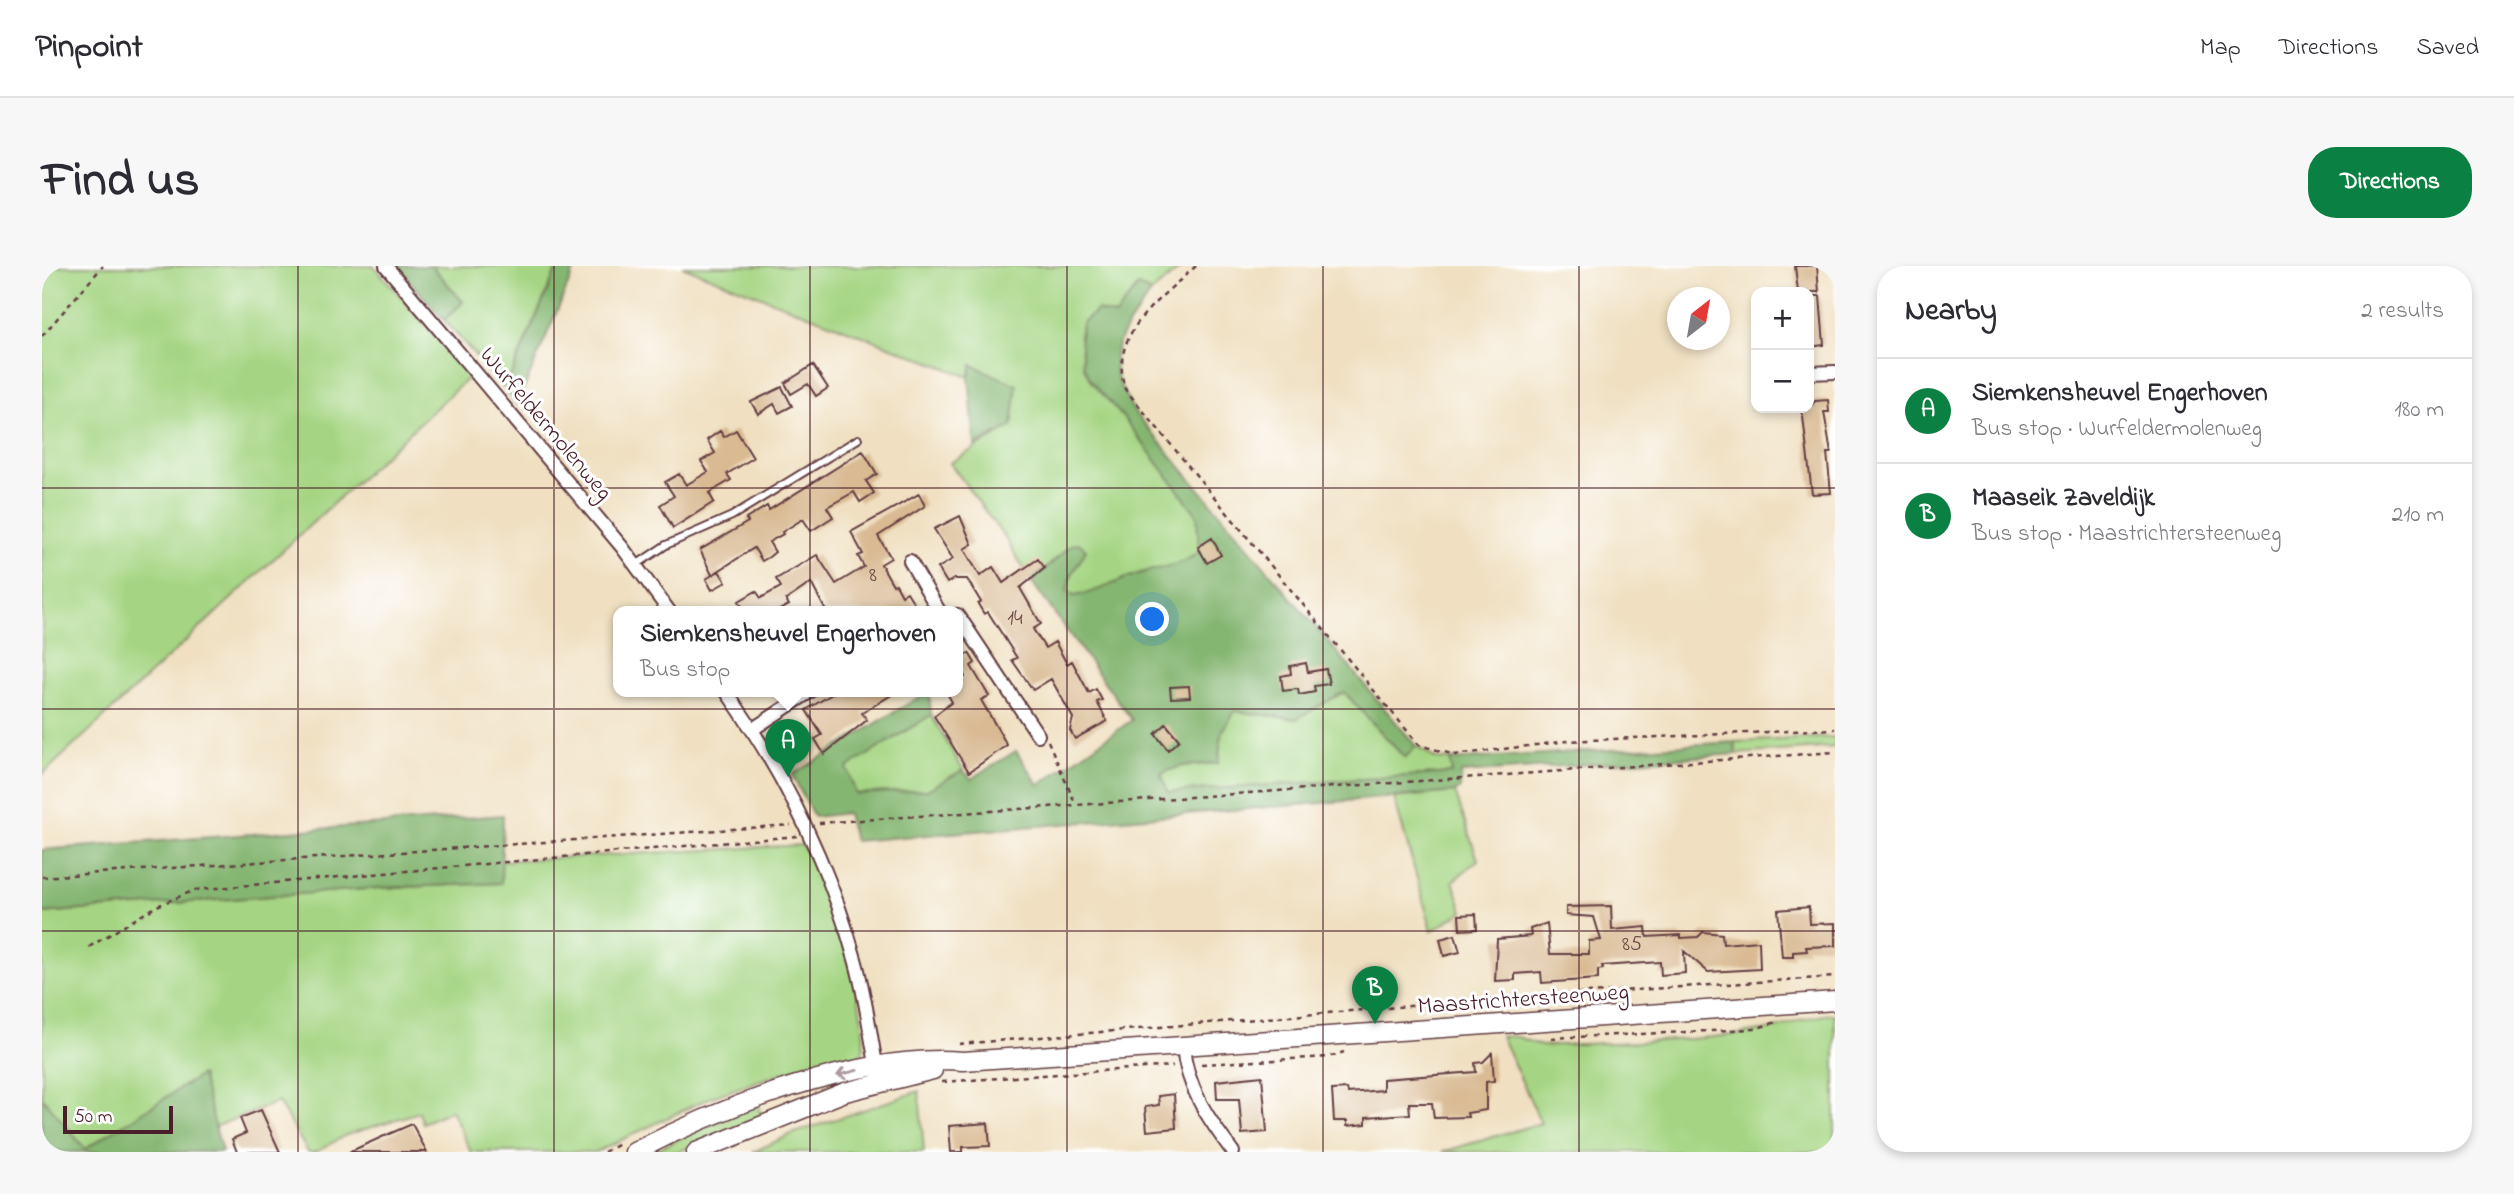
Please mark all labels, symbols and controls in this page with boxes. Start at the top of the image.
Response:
text: Pinpoint [35,24,143,72]
text: Map [2200,31,2241,66]
text: Directions [2279,31,2378,66]
text: Saved [2416,31,2479,66]
text: Find us [42,146,199,218]
button: Directions [2308,147,2472,218]
north arrow [1667,287,1730,350]
map controls [1751,287,1814,413]
button: + [1751,287,1814,350]
text: Nearby [1905,290,1997,334]
text: 2 results [2361,295,2444,328]
street label: Wurfeldermolenweg [470,340,620,509]
button: − [1751,350,1814,413]
text: Siemkensheuvel Engerhoven [1972,375,2268,413]
text: A [1921,394,1935,427]
text: 180 m [2395,394,2444,427]
text: Bus stop · Wurfeldermolenweg [1972,413,2262,446]
text: Maaseik Zaveldijk [1972,480,2155,518]
text: B [1920,499,1936,532]
text: 210 m [2392,499,2444,532]
text: Bus stop · Maastrichtersteenweg [1972,518,2281,551]
house number: 8 [869,561,877,591]
your location [1135,602,1169,636]
house number: 14 [1007,604,1023,634]
popup [613,606,963,697]
text: Siemkensheuvel Engerhoven [640,616,936,654]
text: Bus stop [640,654,730,687]
pin: A [765,719,811,777]
house number: 85 [1622,930,1642,960]
pin: B [1352,966,1398,1024]
street label: Maastrichtersteenweg [1416,976,1630,1025]
one-way arrow [836,1067,859,1081]
scale bar [63,1103,173,1135]
text: 50 m [74,1104,113,1131]

